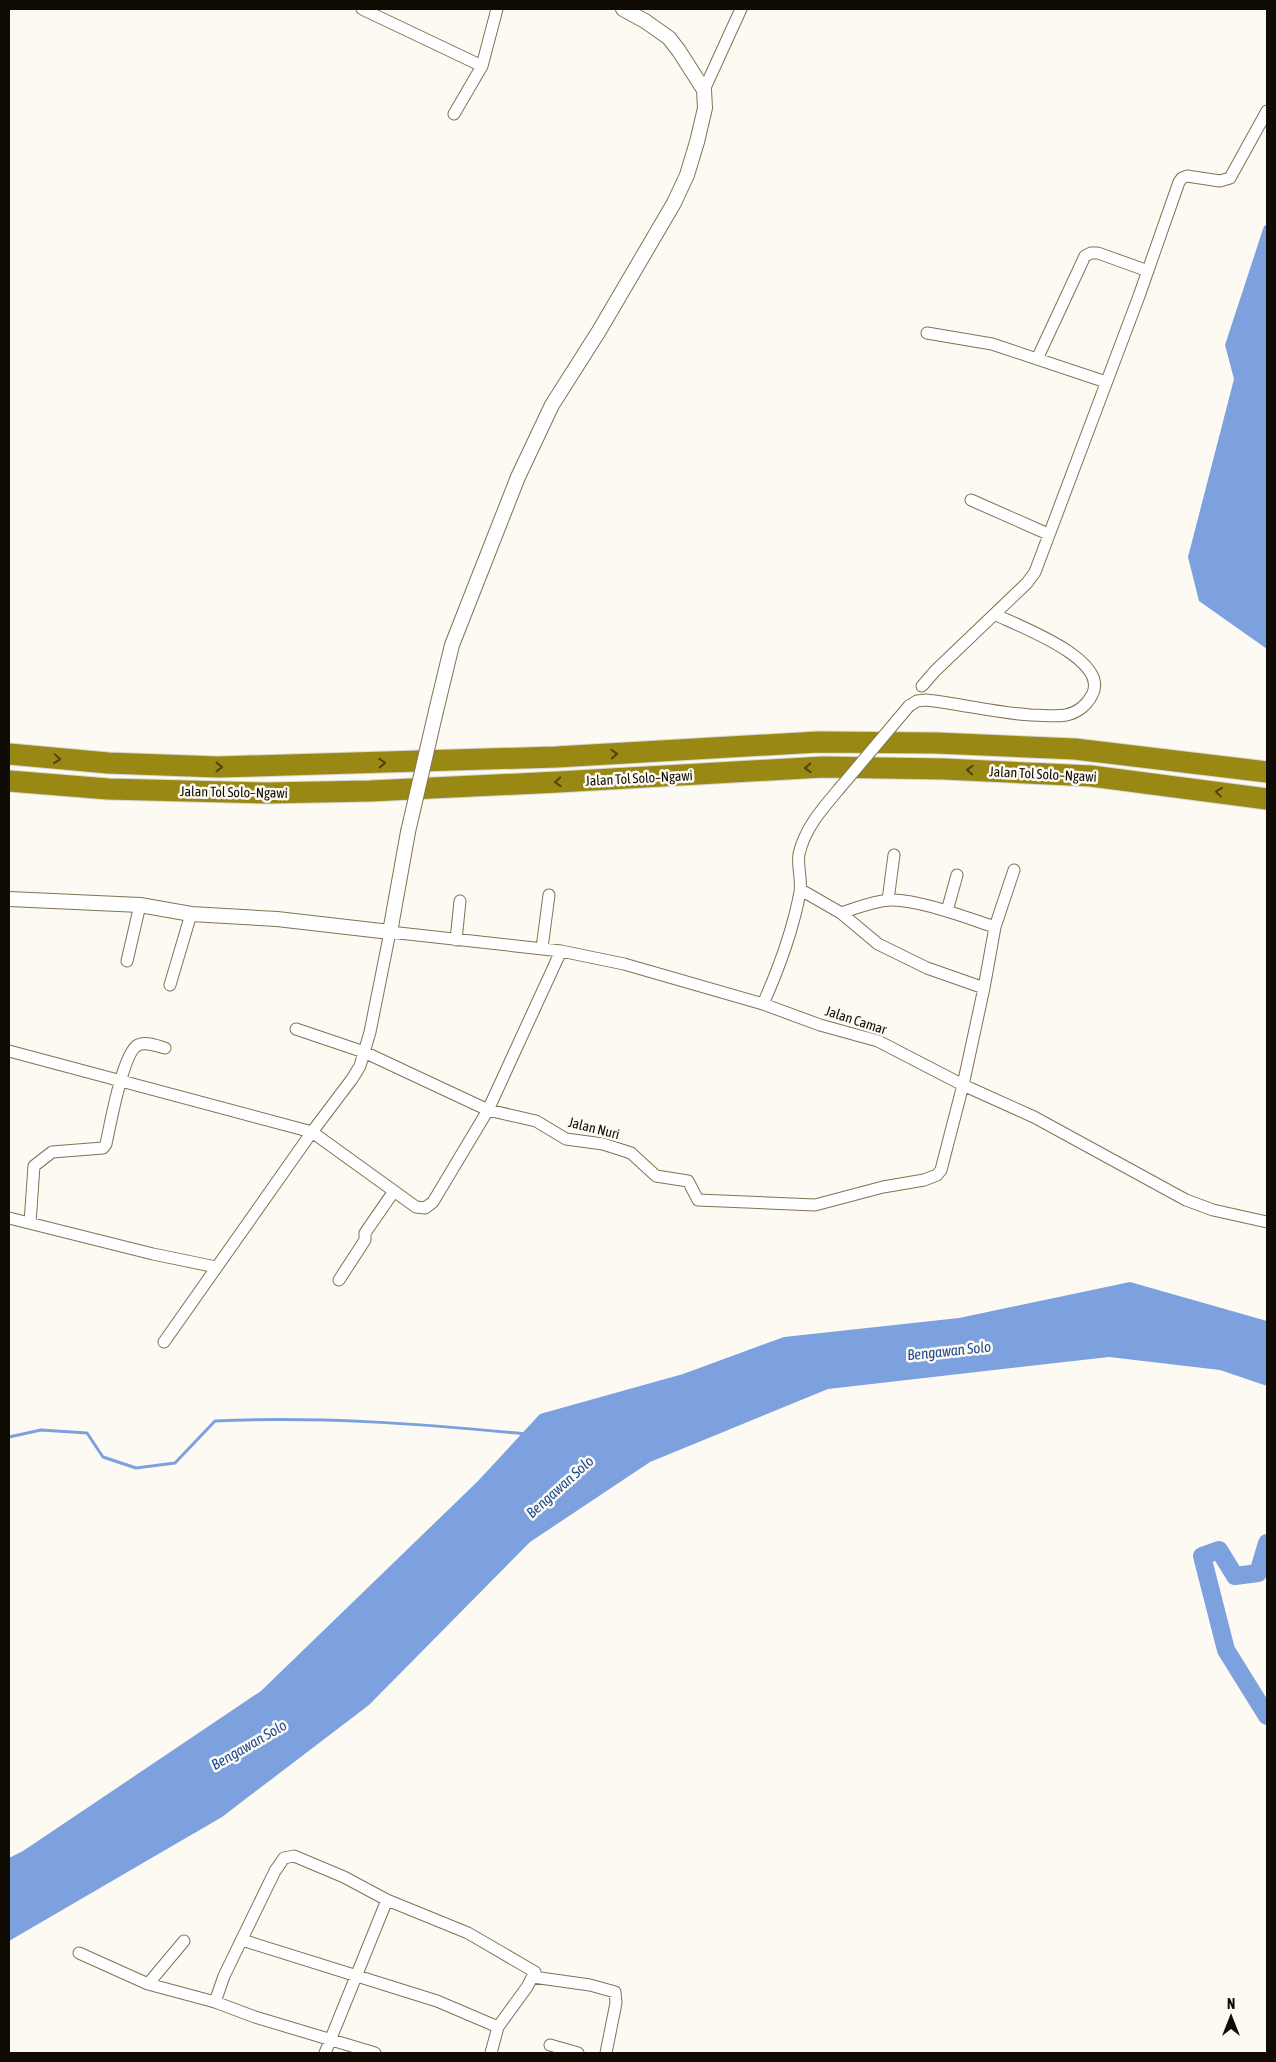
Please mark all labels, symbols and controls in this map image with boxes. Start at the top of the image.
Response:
one-way arrow [611,748,619,759]
one-way arrow [54,753,62,764]
one-way arrow [378,758,386,769]
one-way arrow [216,761,224,772]
one-way arrow [803,762,811,773]
street label: Jalan Tol Solo–Ngawi [989,763,1097,785]
one-way arrow [966,764,974,775]
street label: Jalan Tol Solo–Ngawi [585,767,693,789]
one-way arrow [554,777,562,788]
street label: Jalan Tol Solo–Ngawi [180,783,288,801]
one-way arrow [1215,787,1223,798]
street label: Jalan Camar [823,1003,889,1038]
street label: Jalan Nuri [567,1114,621,1142]
water label: Bengawan Solo [906,1338,992,1363]
water label: Bengawan Solo [523,1452,597,1521]
water label: Bengawan Solo [208,1716,289,1773]
north arrow [1206,1992,1256,2042]
text: N [1227,1996,1235,2012]

